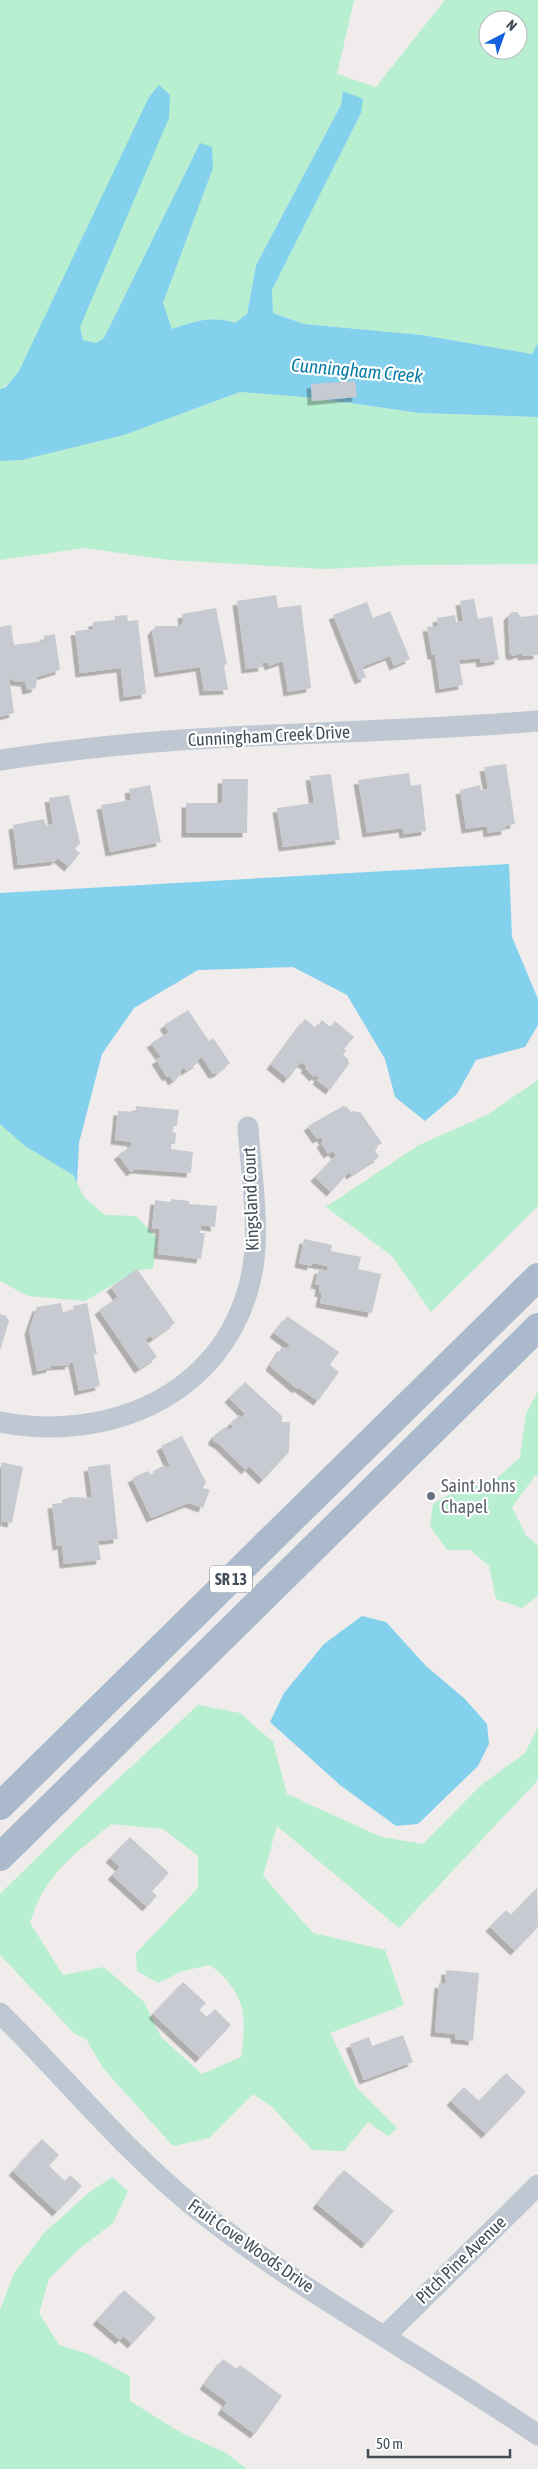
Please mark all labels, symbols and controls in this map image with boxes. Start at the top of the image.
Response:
north arrow [478,10,528,60]
text: N [503,16,520,34]
water label: Cunningham Creek [290,353,424,387]
street label: Cunningham Creek Drive [187,721,351,750]
street label: Kingsland Court [238,1147,263,1251]
place label: Saint Johns Chapel [441,1475,515,1517]
marker: Saint Johns Chapel [425,1490,437,1502]
road number: SR 13 [210,1566,252,1592]
street label: Fruit Cove Woods Drive [184,2194,318,2297]
street label: Pitch Pine Avenue [411,2211,510,2308]
scale bar [368,2426,510,2458]
text: 50 m [376,2435,403,2452]

